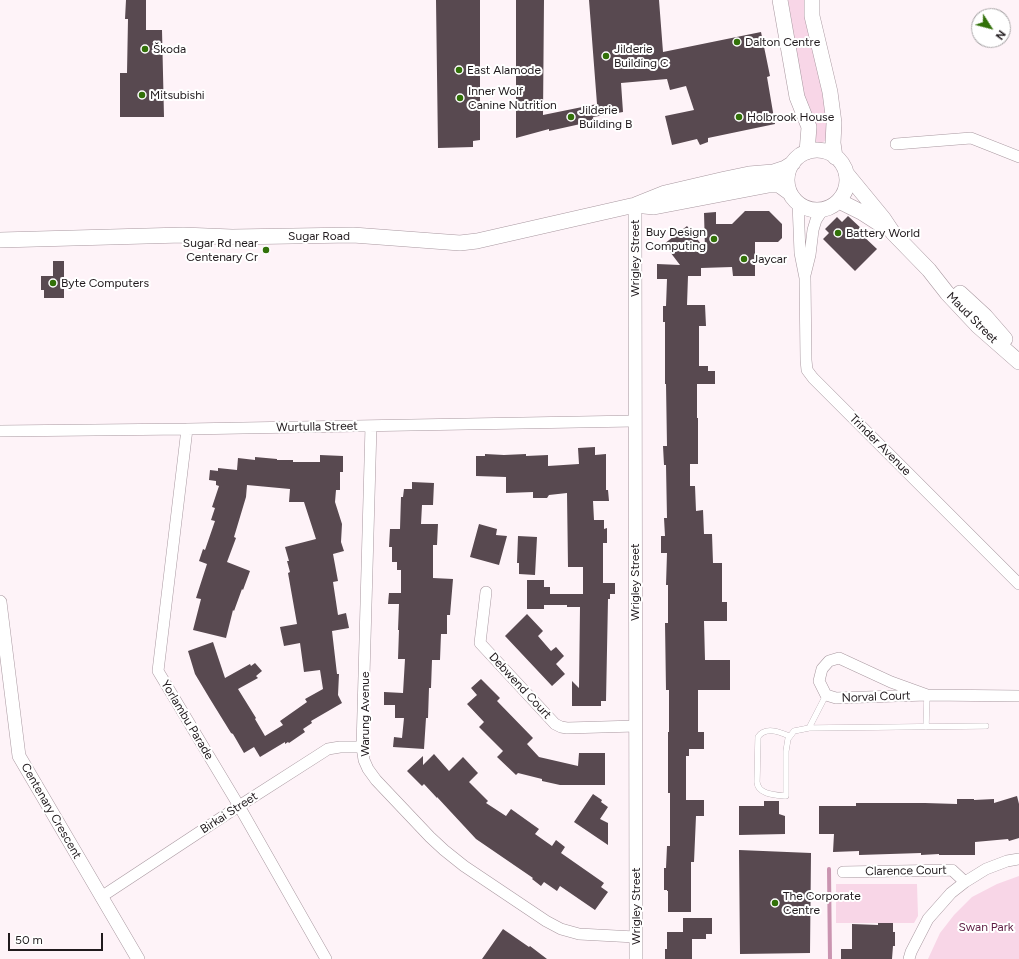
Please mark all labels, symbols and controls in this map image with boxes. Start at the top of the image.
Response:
north arrow [971,8,1011,48]
text: N [993,27,1008,42]
place label: Dalton Centre [745,35,820,49]
marker: Dalton Centre [732,37,742,47]
place label: Škoda [153,42,186,56]
place label: Jilderie Building C [614,42,669,70]
marker: Škoda [140,44,150,54]
marker: Jilderie Building C [601,51,611,61]
place label: East Alamode [467,63,541,77]
marker: East Alamode [454,65,464,75]
place label: Inner Wolf Canine Nutrition [468,84,557,112]
place label: Mitsubishi [150,88,205,102]
marker: Mitsubishi [137,90,147,100]
marker: Inner Wolf Canine Nutrition [455,93,465,103]
place label: Jilderie Building B [579,103,632,131]
place label: Holbrook House [747,110,834,124]
marker: Jilderie Building B [566,112,576,122]
marker: Holbrook House [734,112,744,122]
street label: Wrigley Street [628,219,642,297]
place label: Buy Design Computing [645,225,706,253]
place label: Battery World [846,226,920,240]
marker: Battery World [833,228,843,238]
street label: Sugar Road [288,229,350,243]
marker: Buy Design Computing [709,234,719,244]
place label: Sugar Rd near Centenary Cr [183,236,258,264]
marker: Sugar Rd near Centenary Cr [261,245,271,255]
place label: Jaycar [752,252,787,266]
marker: Jaycar [739,254,749,264]
place label: Byte Computers [61,276,149,290]
marker: Byte Computers [48,278,58,288]
street label: Maud Street [943,289,1001,347]
street label: Trinder Avenue [846,411,914,479]
street label: Wurtulla Street [276,419,358,435]
street label: Wrigley Street [628,543,642,621]
street label: Debwend Court [486,650,554,722]
street label: Warung Avenue [358,671,372,757]
street label: Yorlambu Parade [158,678,216,762]
street label: Norval Court [841,689,911,705]
street label: Centenary Crescent [18,761,84,861]
street label: Birkai Street [198,789,260,837]
street label: Clarence Court [865,863,947,879]
street label: Wrigley Street [629,867,643,945]
place label: The Corporate Centre [783,889,861,917]
marker: The Corporate Centre [770,898,780,908]
park label: Swan Park [958,920,1014,934]
scale bar [10,925,105,951]
text: 50 m [15,933,43,947]

